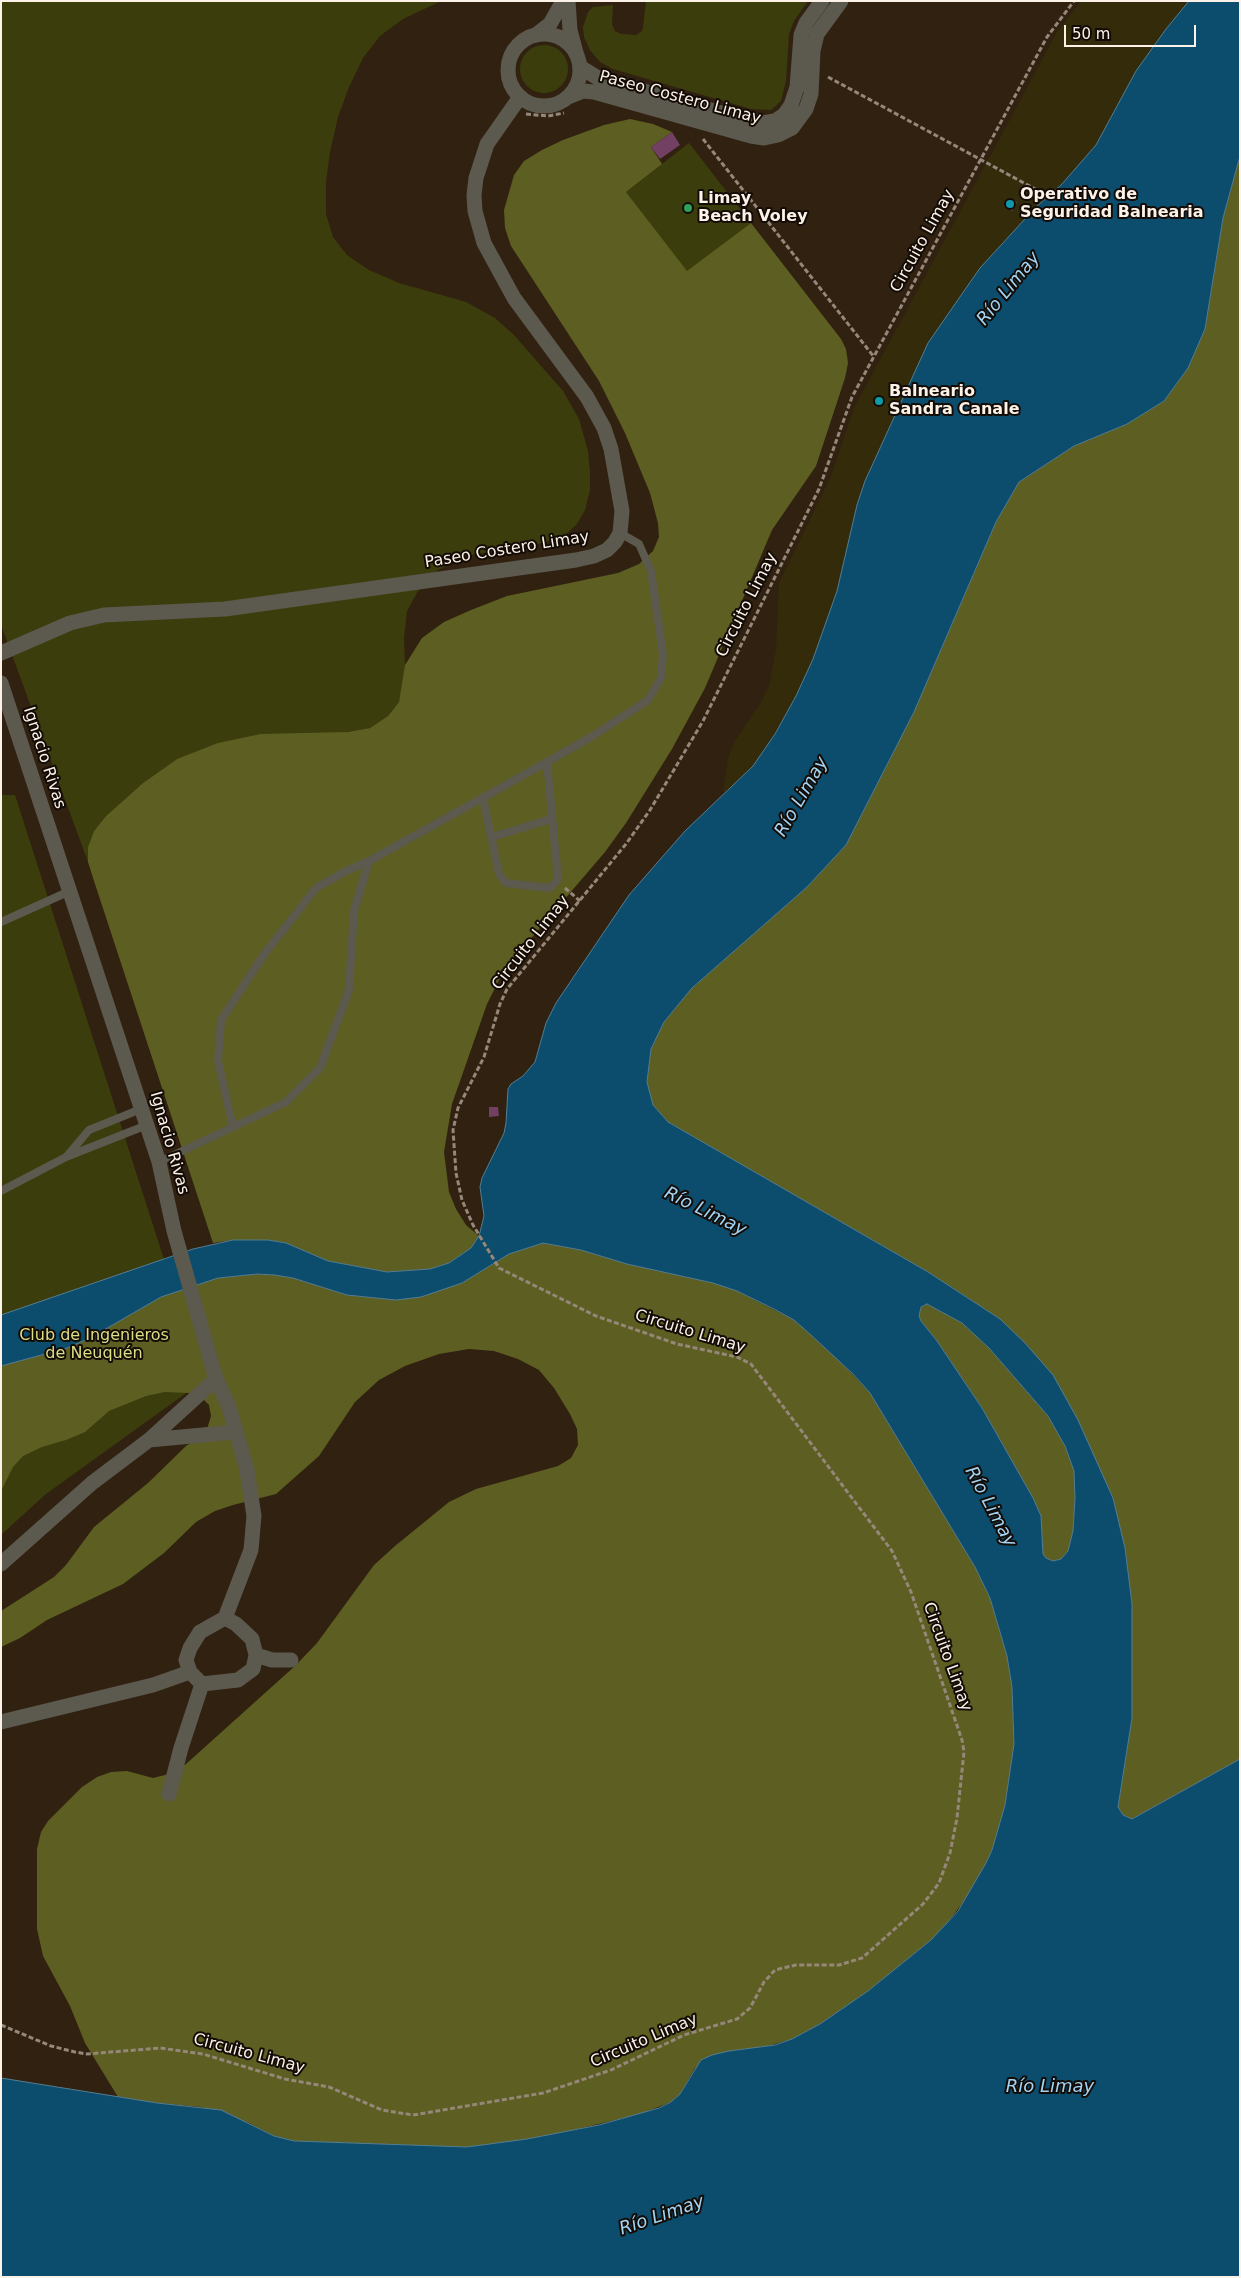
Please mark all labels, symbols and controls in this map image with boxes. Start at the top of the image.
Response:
scale bar [1066,15,1198,47]
text: 50 m [1072,25,1110,43]
street label: Paseo Costero Limay [597,67,763,129]
place label: Operativo de Seguridad Balnearia [1020,185,1204,223]
street label: Circuito Limay [887,186,959,296]
place label: Limay Beach Voley [698,189,808,227]
marker: Operativo de Seguridad Balnearia [1004,198,1016,210]
marker: Limay Beach Voley [682,202,694,214]
water label: Río Limay [973,248,1045,330]
place label: Balneario Sandra Canale [889,382,1019,420]
marker: Balneario Sandra Canale [873,395,885,407]
street label: Paseo Costero Limay [423,527,591,573]
street label: Circuito Limay [712,550,782,660]
street label: Ignacio Rivas [18,705,70,811]
water label: Río Limay [771,753,833,841]
street label: Circuito Limay [488,892,574,994]
street label: Ignacio Rivas [145,1089,193,1197]
water label: Río Limay [660,1183,750,1241]
street label: Circuito Limay [632,1306,748,1358]
park label: Club de Ingenieros de Neuquén [19,1326,169,1364]
water label: Río Limay [960,1463,1020,1551]
street label: Circuito Limay [918,1600,976,1714]
street label: Circuito Limay [588,2010,700,2072]
street label: Circuito Limay [191,2030,307,2078]
water label: Río Limay [1006,2076,1094,2098]
water label: Río Limay [617,2191,707,2241]

